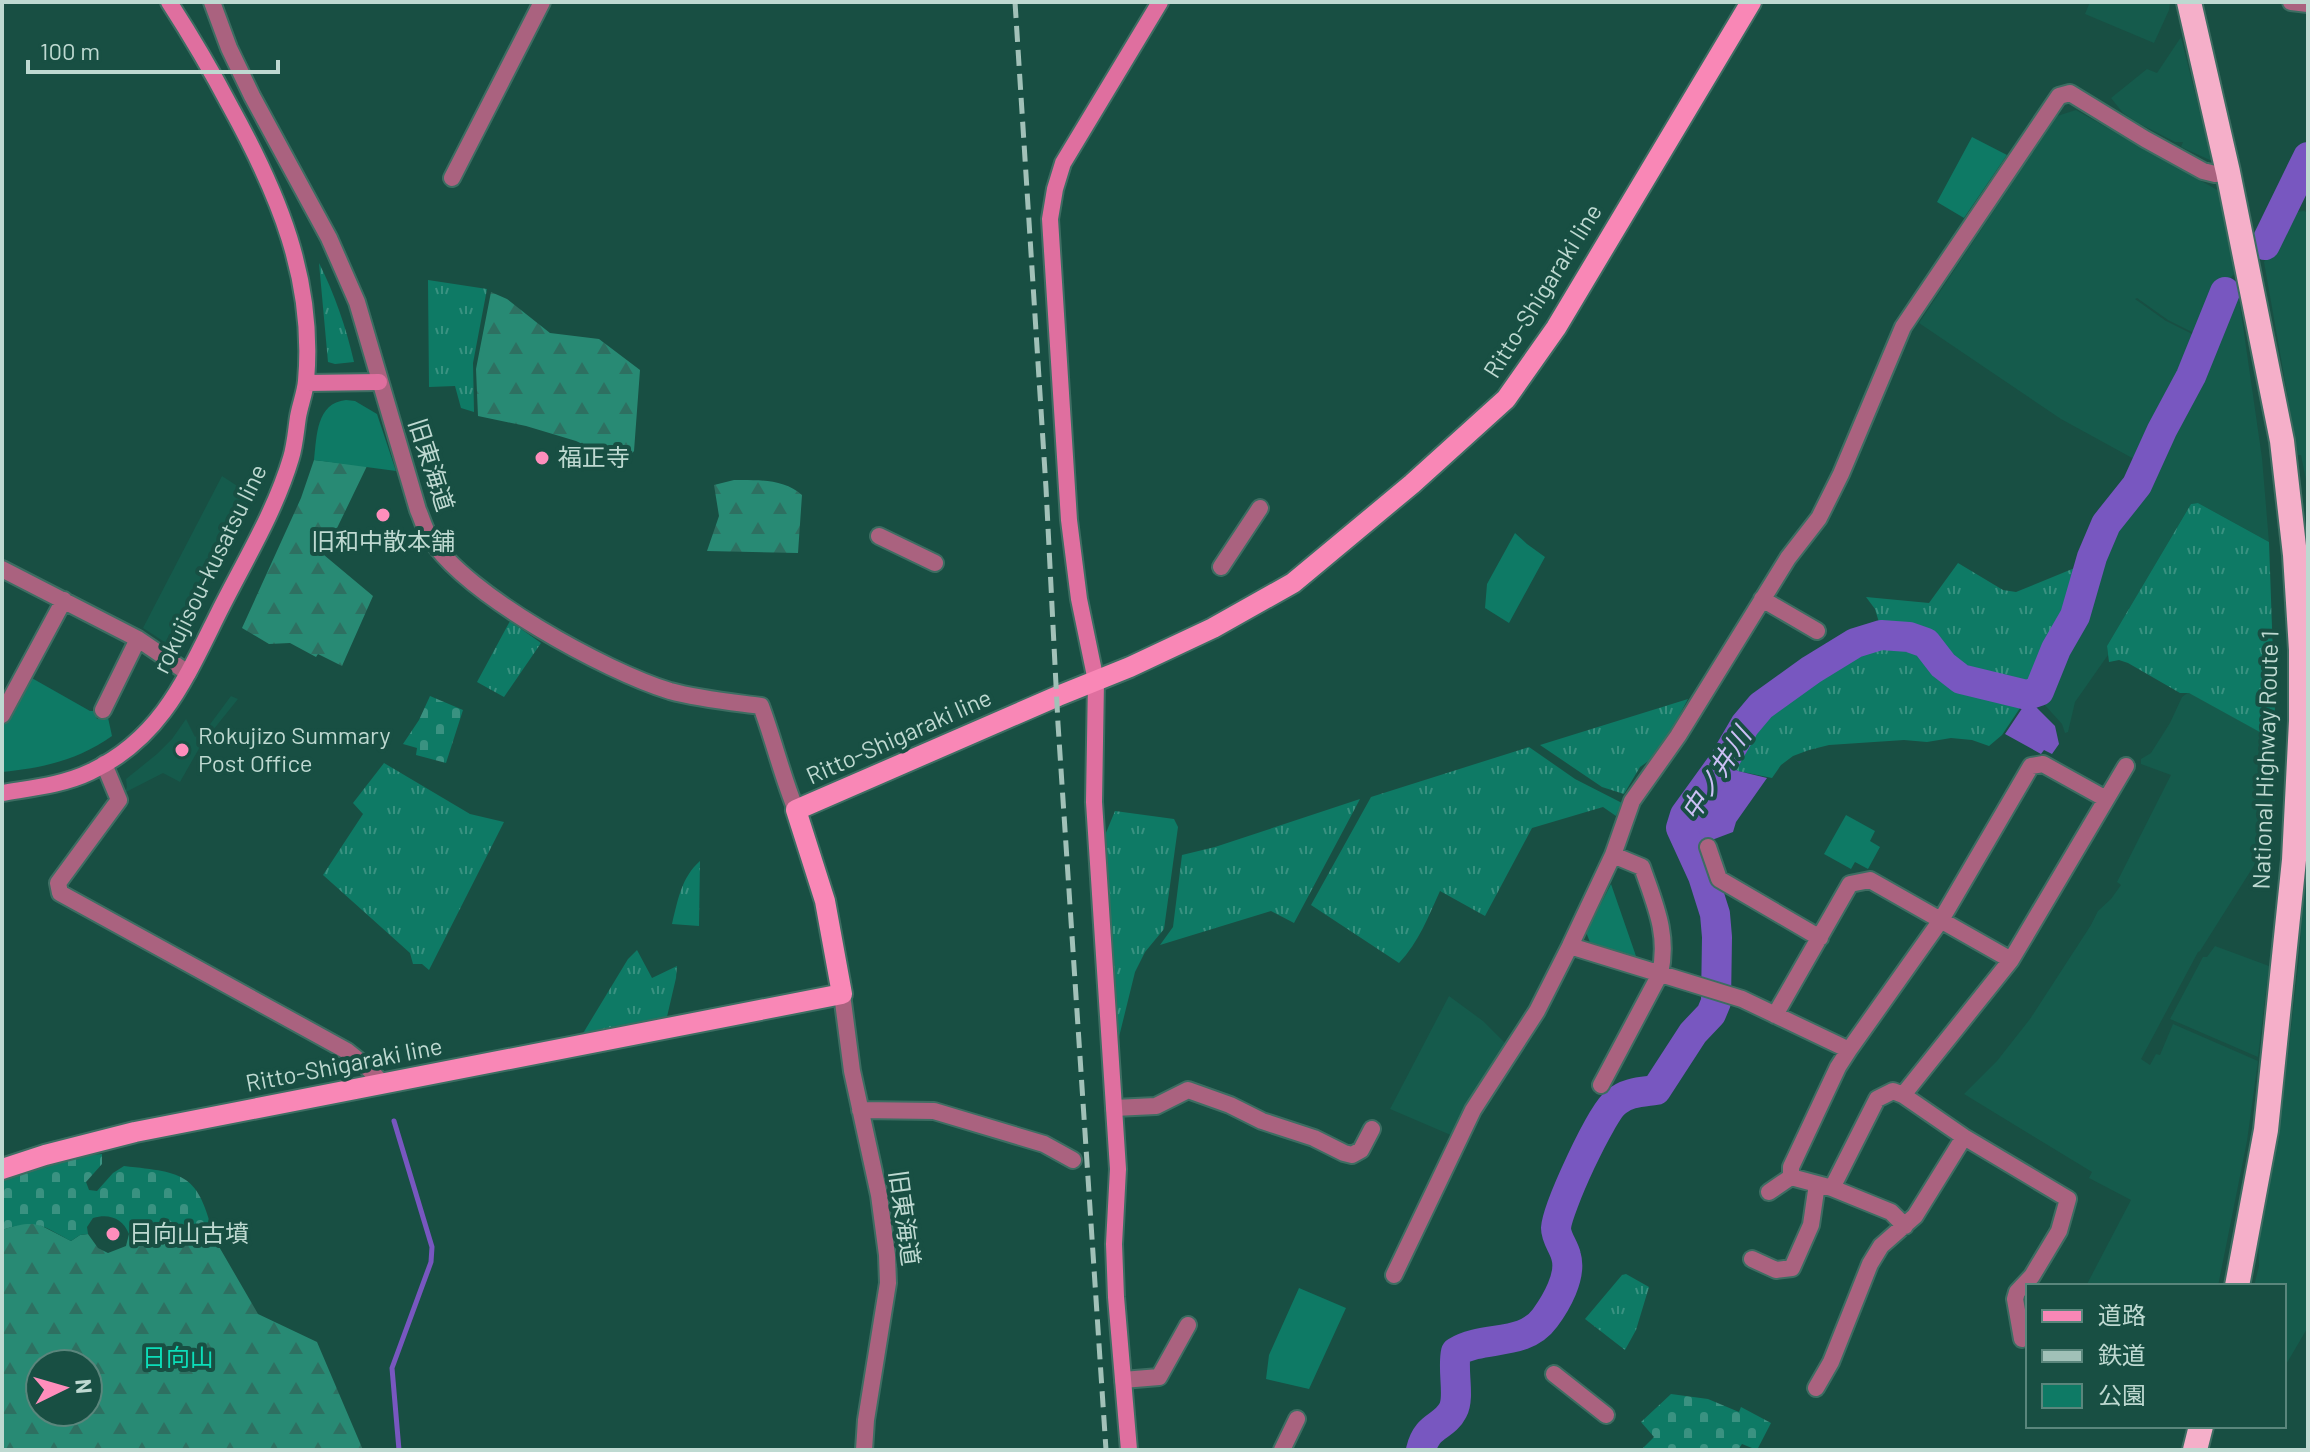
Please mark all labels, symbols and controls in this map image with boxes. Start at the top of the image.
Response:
scale bar [28,24,278,74]
text: 100 m [40,36,100,65]
street label: Ritto-Shigaraki line [1477,198,1607,383]
street label: 旧東海道 [404,414,461,515]
place label: 福正寺 [558,442,630,471]
marker: 福正寺 [533,449,551,467]
street label: rokujisou-kusatsu line [145,459,272,678]
marker: 旧和中散本舗 [374,506,392,524]
place label: 旧和中散本舗 [311,526,455,555]
street label: National Highway Route 1 [2245,630,2284,890]
street label: Ritto-Shigaraki line [801,682,996,789]
water label: 中ノ井川 [1673,719,1758,825]
place label: Rokujizo Summary Post Office [198,720,390,777]
marker: Rokujizo Summary Post Office [173,741,191,759]
street label: Ritto-Shigaraki line [243,1030,445,1097]
street label: 旧東海道 [884,1168,927,1267]
place label: 日向山古墳 [129,1218,249,1247]
marker: 日向山古墳 [104,1225,122,1243]
legend [2026,1284,2286,1428]
text: 道路 [2098,1300,2146,1329]
text: 鉄道 [2098,1340,2146,1369]
park label: 日向山 [142,1342,214,1371]
north arrow [24,1348,104,1428]
text: N [71,1378,99,1395]
text: 公園 [2098,1380,2146,1409]

